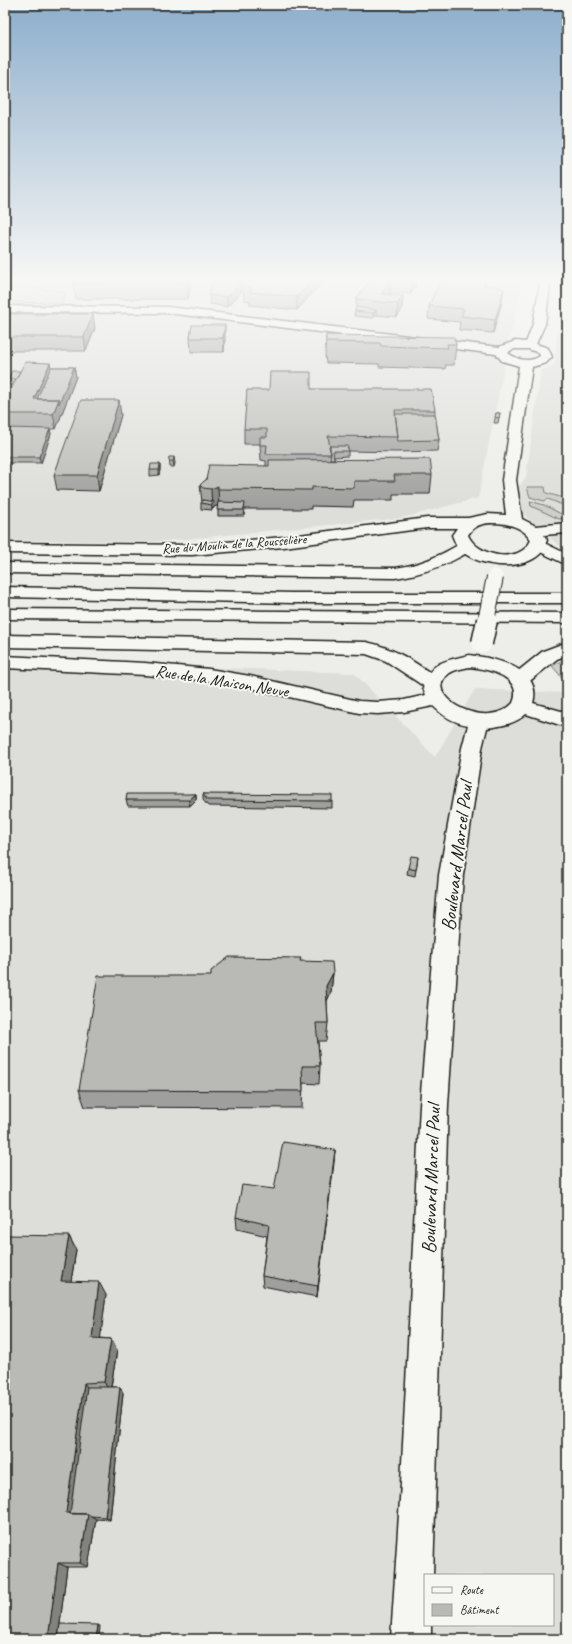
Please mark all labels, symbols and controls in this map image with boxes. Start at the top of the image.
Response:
street label: Rue du Moulin de la Rousselière [161,530,308,558]
street label: Rue de la Maison Neuve [154,660,291,702]
street label: Boulevard Marcel Paul [435,777,479,932]
street label: Boulevard Marcel Paul [416,1100,446,1254]
legend [424,1574,554,1626]
text: Route [460,1582,484,1598]
text: Bâtiment [460,1602,499,1618]

